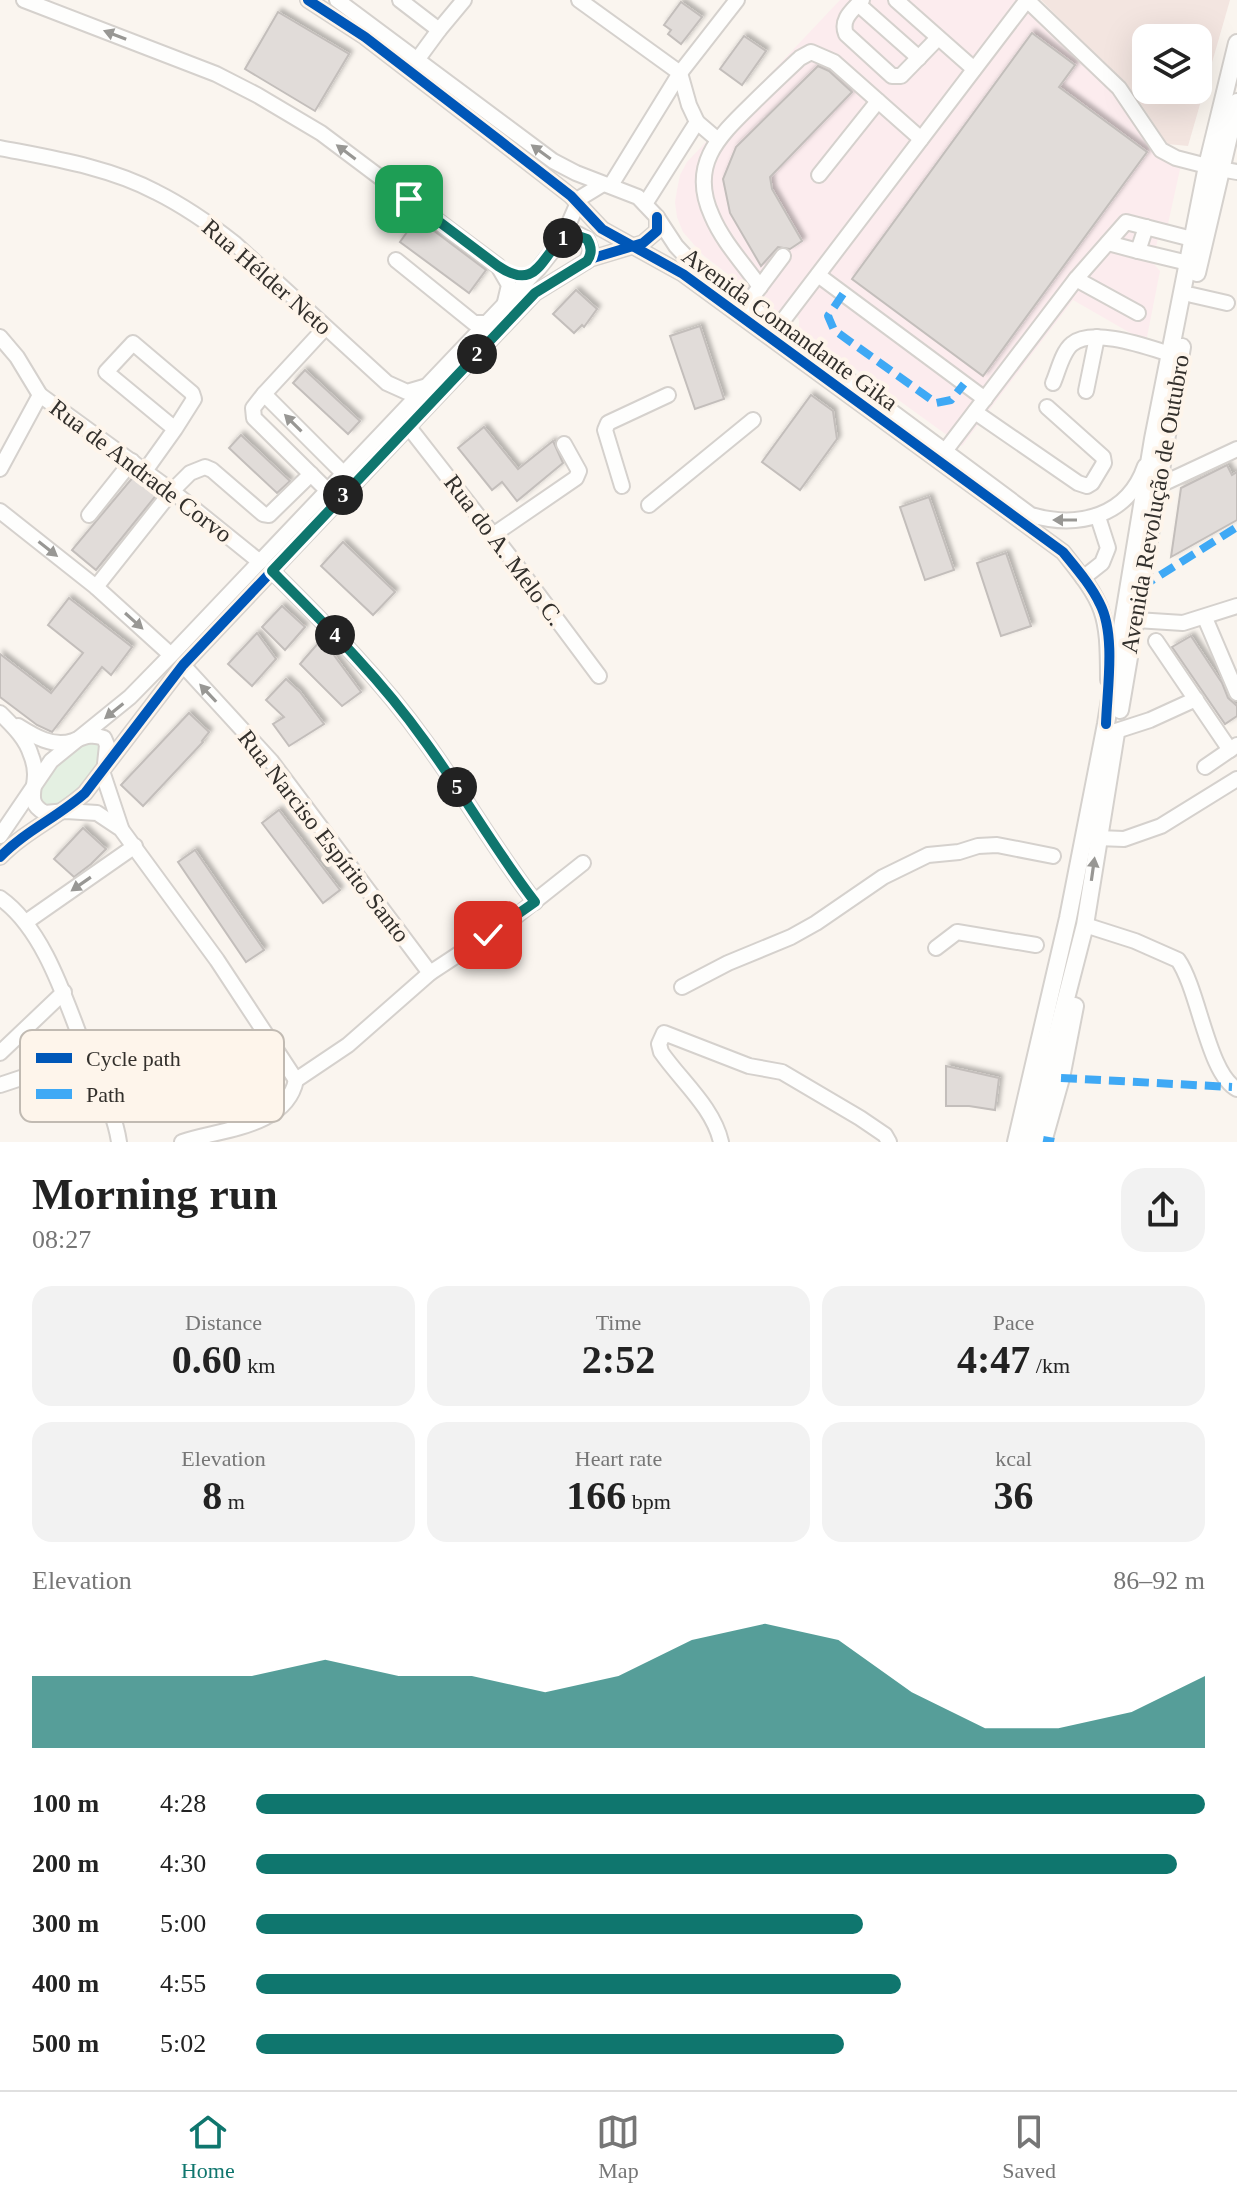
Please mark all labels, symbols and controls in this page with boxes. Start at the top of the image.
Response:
map controls [1132,24,1212,104]
button: layers [1132,24,1212,104]
one-way arrow [103,28,127,41]
one-way arrow [336,144,356,160]
one-way arrow [530,144,552,160]
pin [375,165,443,233]
icon: arrive [387,177,431,221]
street label: Rua Hélder Neto [197,214,337,340]
pin: 1 [543,218,583,258]
text: 1 [558,225,569,250]
street label: Avenida Comandante Gika [677,242,903,416]
pin: 2 [457,334,497,374]
text: 2 [472,341,483,366]
street label: Avenida Revolução de Outubro [1116,353,1194,655]
street label: Rua de Andrade Corvo [45,394,237,548]
one-way arrow [284,414,303,433]
street label: Rua do A. Melo C. [439,470,569,630]
pin: 3 [323,475,363,515]
text: 3 [338,482,349,507]
one-way arrow [1052,514,1077,526]
one-way arrow [38,541,58,557]
one-way arrow [124,612,143,630]
pin: 4 [315,615,355,655]
text: 4 [330,622,341,647]
one-way arrow [200,684,218,703]
one-way arrow [104,702,124,718]
street label: Rua Narciso Espírito Santo [233,725,415,947]
pin: 5 [437,767,477,807]
text: 5 [452,774,463,799]
one-way arrow [1087,856,1100,881]
one-way arrow [70,876,91,891]
pin [454,901,522,969]
icon: check [466,913,510,957]
legend [20,1030,284,1122]
text: Cycle path [86,1046,181,1071]
text: Path [86,1082,125,1107]
button: share [1121,1168,1205,1252]
text: Morning run [32,1170,278,1219]
text: 08:27 [32,1225,91,1254]
text: Distance [185,1310,262,1335]
text: Time [596,1310,641,1335]
text: Pace [993,1310,1034,1335]
text: 0.60 [172,1337,242,1382]
text: 2:52 [582,1337,655,1382]
text: 4:47 [957,1337,1030,1382]
text: km [242,1353,275,1378]
text: /km [1030,1353,1070,1378]
text: Elevation [181,1446,266,1471]
text: Heart rate [575,1446,662,1471]
text: kcal [995,1446,1032,1471]
text: 8 [202,1473,222,1518]
text: 166 [566,1473,626,1518]
text: 36 [994,1473,1034,1518]
text: m [222,1489,245,1514]
text: bpm [626,1489,671,1514]
text: Elevation [32,1566,132,1595]
text: 86–92 m [1113,1566,1205,1595]
text: 100 m [32,1789,99,1818]
text: 4:28 [160,1789,206,1818]
text: 200 m [32,1849,99,1878]
text: 4:30 [160,1849,206,1878]
text: 300 m [32,1909,99,1938]
text: 5:00 [160,1909,206,1938]
text: 400 m [32,1969,99,1998]
text: 4:55 [160,1969,206,1998]
text: 500 m [32,2029,99,2058]
text: 5:02 [160,2029,206,2058]
tab: Home [181,2110,235,2184]
tab: Map [596,2110,640,2184]
tab: Saved [1002,2110,1056,2184]

